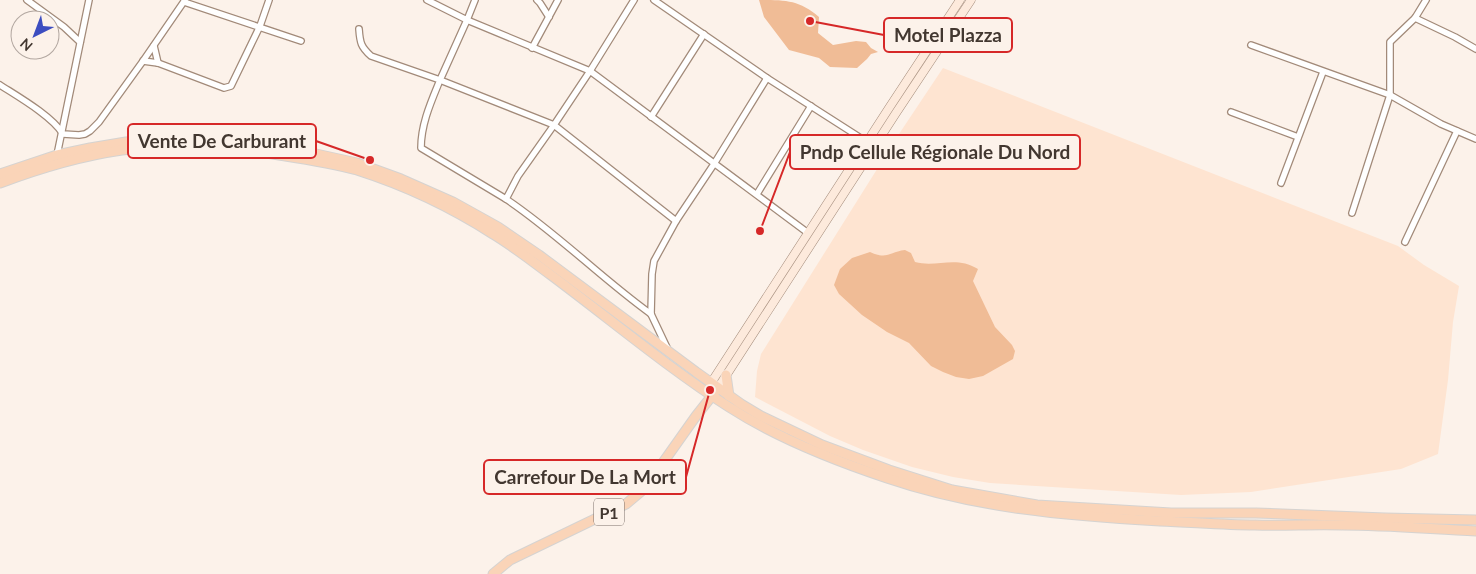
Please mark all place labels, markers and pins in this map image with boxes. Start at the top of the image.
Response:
callout: Motel Plazza [884,18,1012,52]
callout: Vente De Carburant [128,124,316,158]
callout: Pndp Cellule Régionale Du Nord [790,135,1080,169]
callout: Carrefour De La Mort [484,460,686,494]

